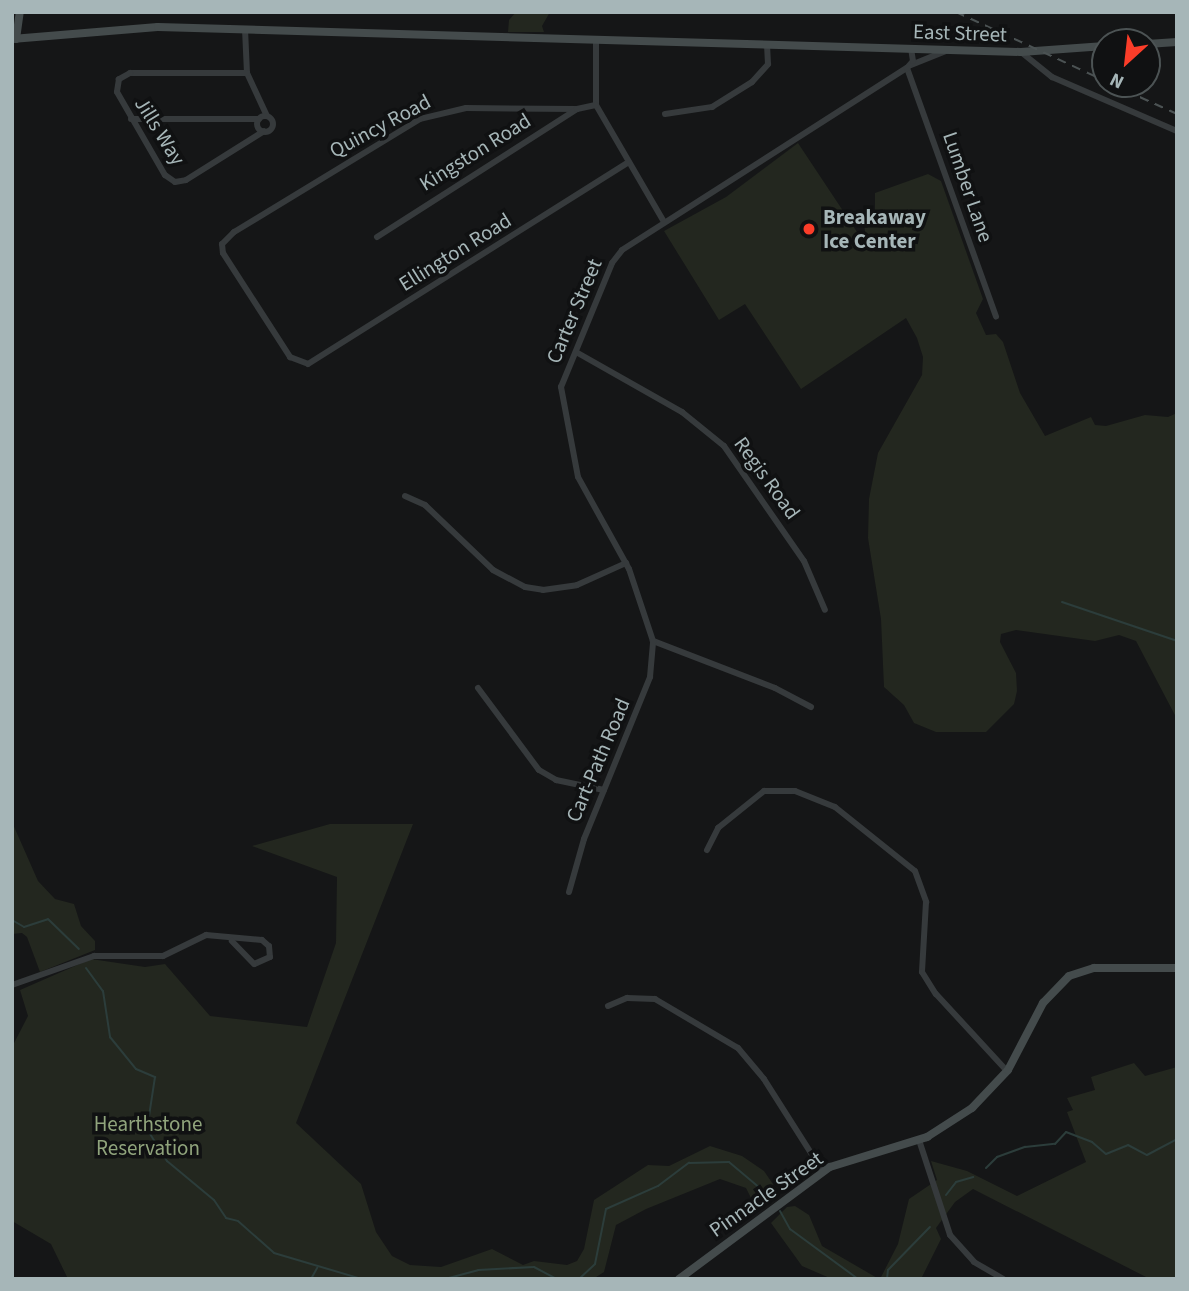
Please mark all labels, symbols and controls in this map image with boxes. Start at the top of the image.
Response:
street label: East Street [913,19,1007,47]
north arrow [1091,28,1161,98]
text: N [1105,65,1129,95]
street label: Quincy Road [325,89,435,163]
street label: Jills Way [129,92,191,170]
street label: Kingston Road [415,108,535,196]
street label: Lumber Lane [937,129,999,245]
place label: Breakaway Ice Center [823,204,926,254]
street label: Ellington Road [394,207,516,297]
marker: Breakaway Ice Center [801,221,817,237]
street label: Carter Street [541,255,607,367]
street label: Regis Road [729,432,805,524]
street label: Cart-Path Road [561,694,635,826]
park label: Hearthstone Reservation [94,1111,202,1161]
street label: Pinnacle Street [704,1146,828,1242]

